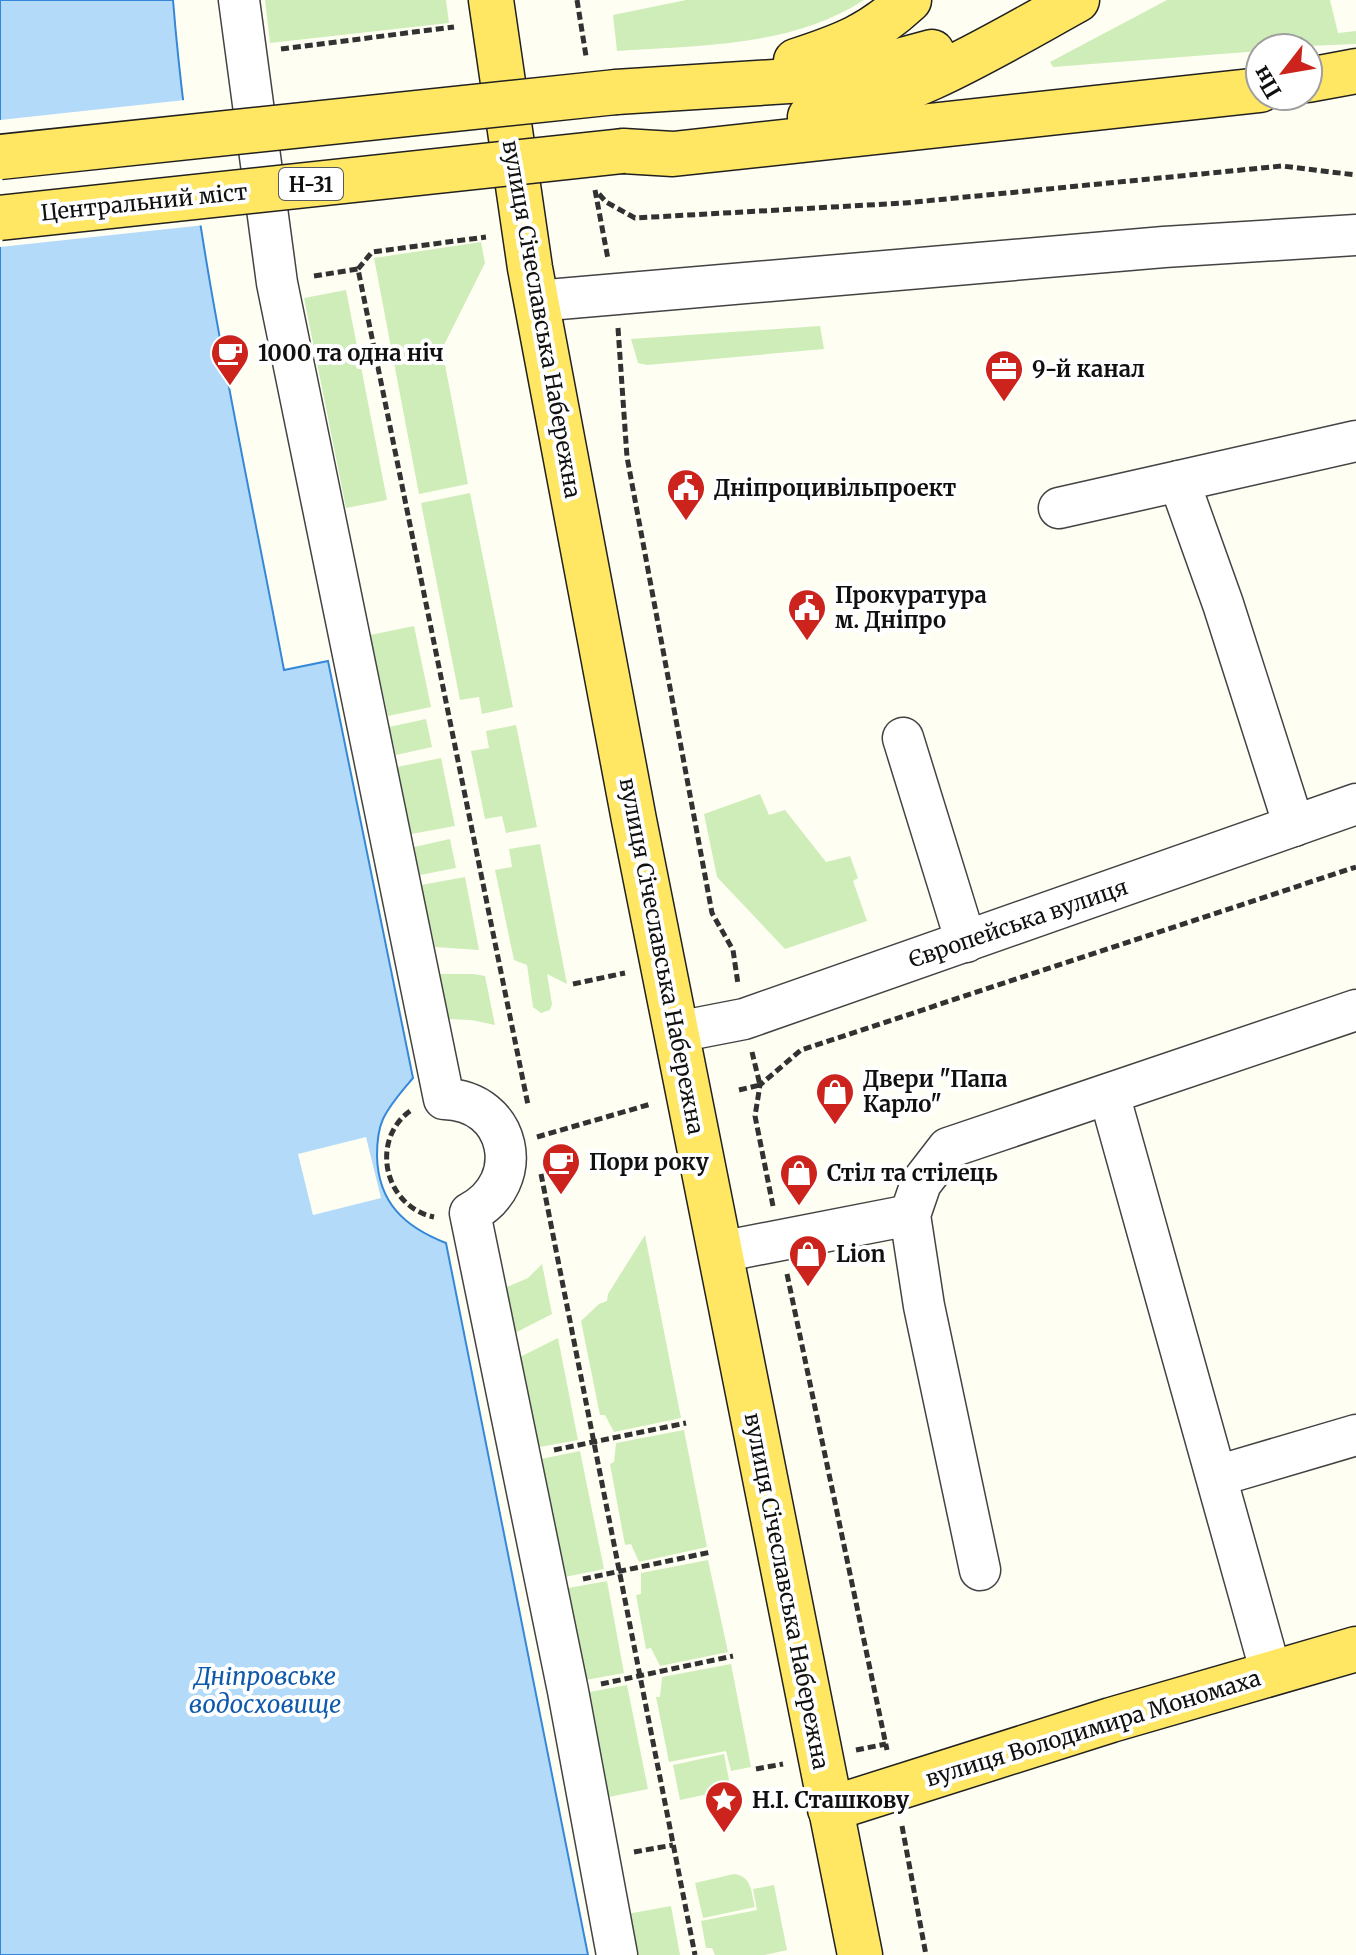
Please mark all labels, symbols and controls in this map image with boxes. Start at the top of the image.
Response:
north arrow [1244,32,1324,112]
text: Пн [1246,61,1287,104]
street label: вулиця Січеславська Набережна [497,138,587,500]
road number: Н-31 [279,168,343,200]
street label: Центральний міст [39,177,249,227]
cafe icon: 1000 та одна ніч [209,332,251,387]
place label: 1000 та одна ніч [258,339,444,367]
office icon: 9-й канал [983,348,1025,403]
place label: 9-й канал [1032,355,1145,383]
public building icon: Дніпроцивільпроект [665,467,707,522]
place label: Дніпроцивільпроект [714,474,956,502]
place label: Прокуратура м. Дніпро [835,581,987,634]
public building icon: Прокуратура м. Дніпро [786,587,828,642]
street label: вулиця Січеславська Набережна [614,775,710,1137]
street label: Європейська вулиця [905,872,1131,974]
place label: Двери "Папа Карло" [863,1065,1008,1118]
shop icon: Двери "Папа Карло" [814,1071,856,1126]
cafe icon: Пори року [540,1141,582,1196]
place label: Пори року [589,1148,710,1176]
shop icon: Стіл та стілець [778,1152,820,1207]
place label: Стіл та стілець [827,1159,998,1187]
shop icon: Lion [787,1233,829,1288]
place label: Lion [836,1240,885,1268]
street label: вулиця Січеславська Набережна [739,1410,835,1772]
water label: Дніпровське водосховище [189,1661,341,1720]
street label: вулиця Володимира Мономаха [922,1664,1264,1792]
place icon: Н.І. Сташкову [703,1779,745,1834]
place label: Н.І. Сташкову [752,1786,910,1814]

